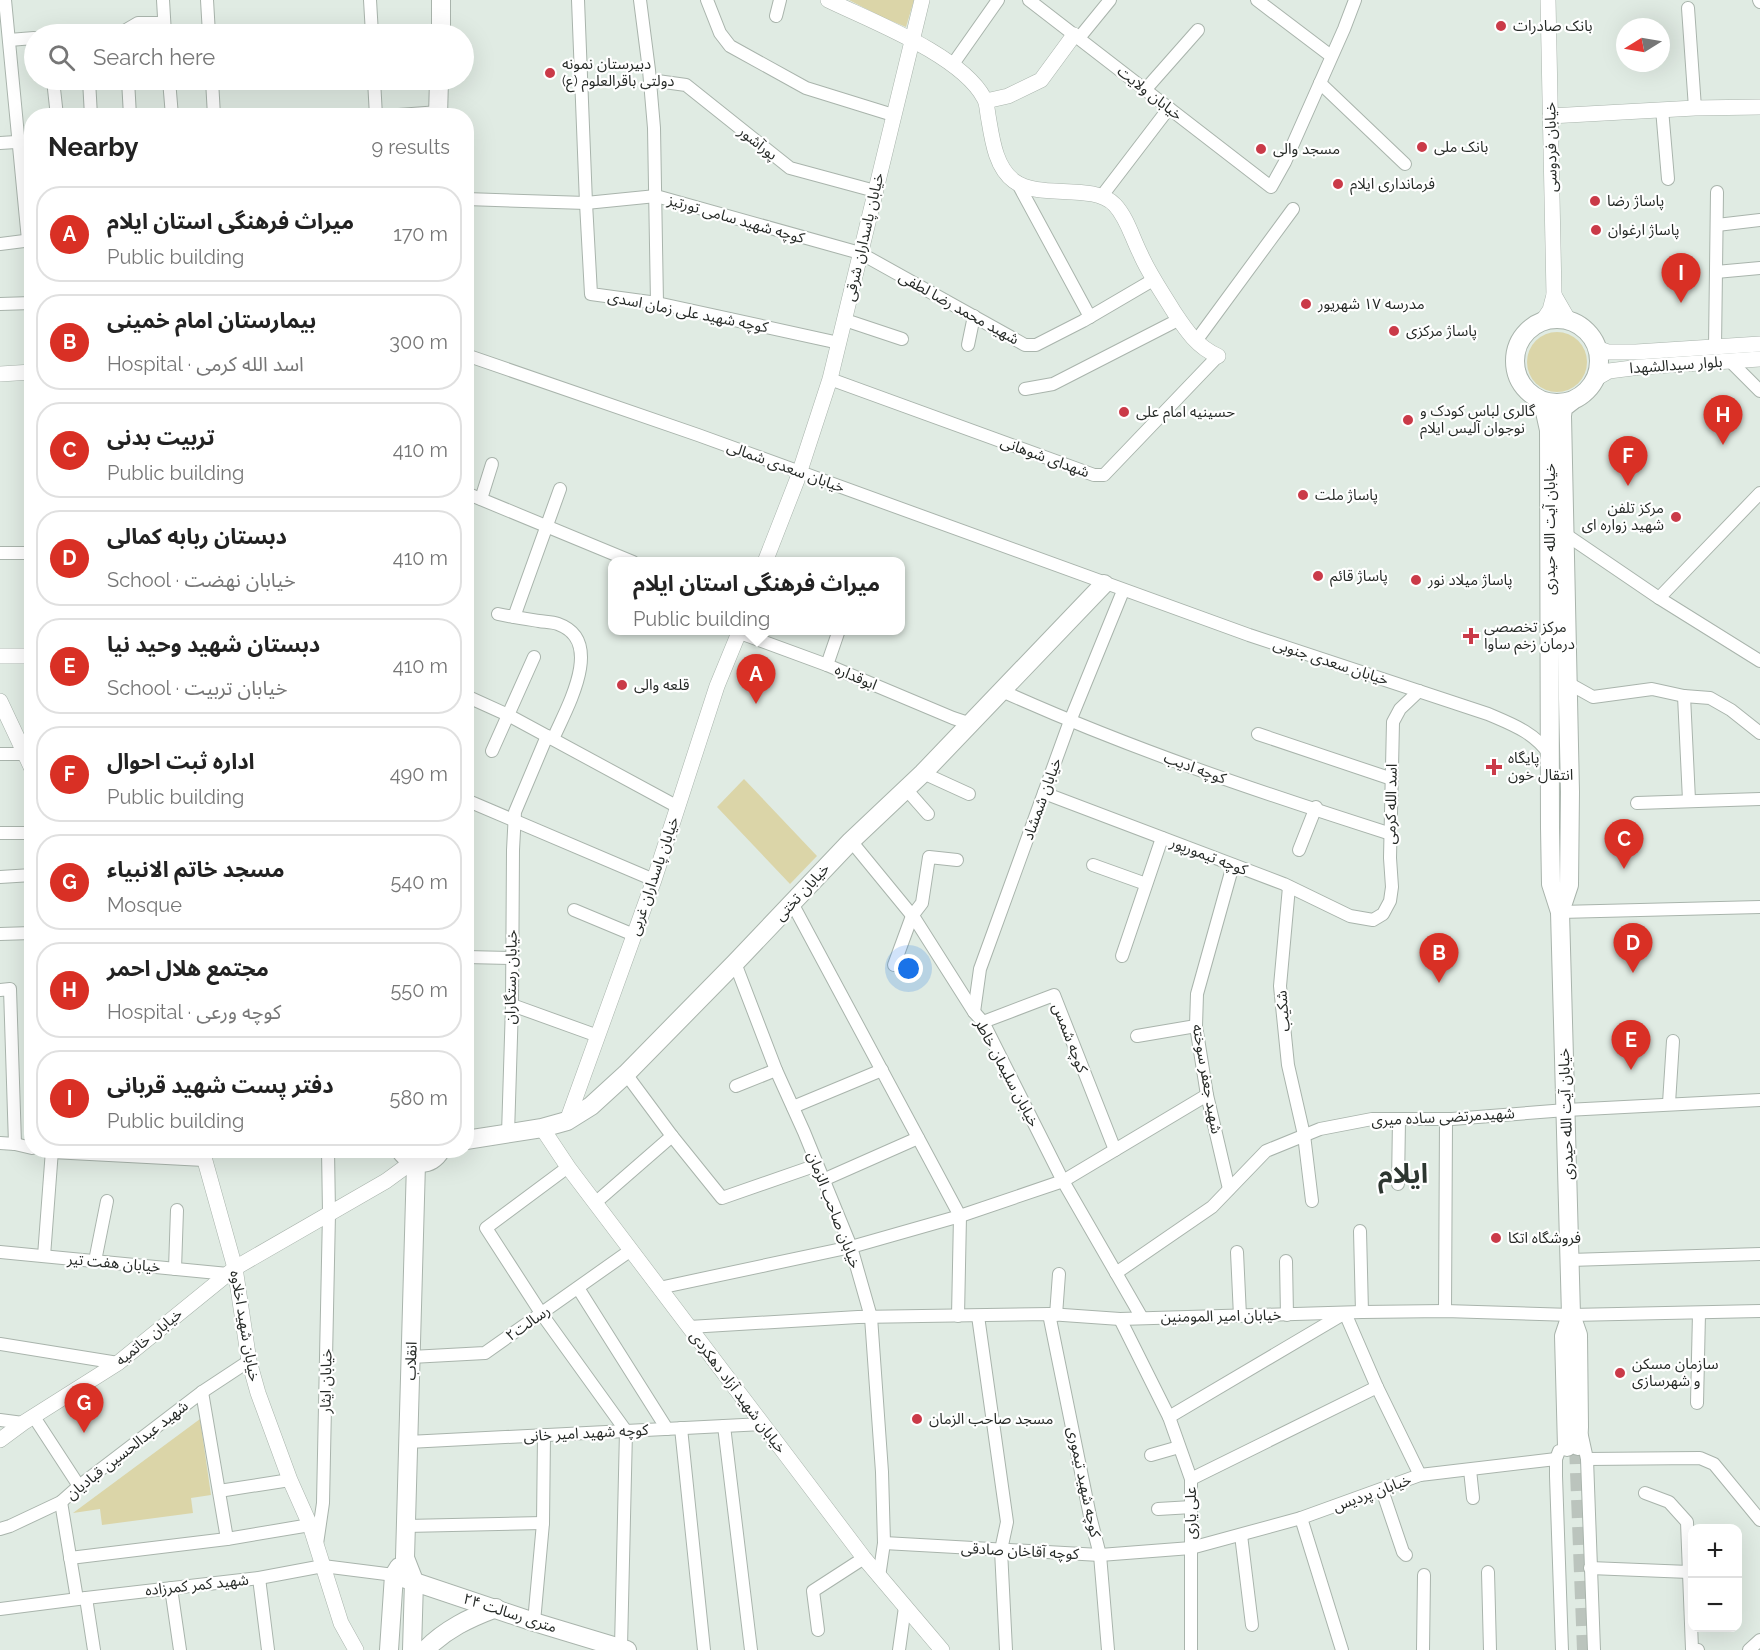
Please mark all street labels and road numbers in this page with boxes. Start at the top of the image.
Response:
street label: خیابان ولایت [1114,62,1186,124]
street label: خیابان فردوسی [1541,102,1561,192]
street label: پورآشور [733,122,781,165]
street label: خیابان پاسداران شرقی [840,171,889,303]
street label: کوچه شهید سامی تورتیز [664,191,807,248]
street label: شهید محمد رضا لطفی [896,268,1022,349]
street label: کوچه شهید علی زمان اسدی [606,288,770,338]
street label: بلوار سیدالشهدا [1629,353,1723,377]
street label: شهدای شوهانی [998,433,1092,481]
street label: خیابان سعدی شمالی [725,437,847,497]
street label: خیابان آیت الله حیدری [1541,463,1559,595]
street label: خیابان سعدی جنوبی [1271,635,1391,689]
street label: ابوقداره [832,660,880,694]
street label: کوچه ادیب [1161,748,1229,789]
street label: خیابان شمشاد [1019,755,1065,842]
street label: اسد الله کرمی [1381,764,1401,844]
street label: خیابان پاسداران غربی [625,814,684,938]
street label: کوچه تیمورپور [1167,833,1251,880]
street label: خیابان تختی [771,859,833,924]
street label: خیابان رستگاران [501,929,521,1024]
street label: شکیب [1272,989,1294,1032]
street label: کوچه شمس [1048,1001,1092,1076]
street label: خیابان سلیمان خاطر [971,1015,1043,1130]
street label: شهید جعفر سوخته [1188,1023,1226,1136]
street label: خیابان آیت الله حیدری [1555,1048,1577,1180]
street label: شهیدمرتضی ساده میری [1371,1104,1516,1130]
street label: خیابان صاحب الزمان [803,1149,865,1271]
street label: خیابان هفت تیر [66,1250,162,1276]
street label: خیابان شهید اخلاوه [226,1269,264,1383]
street label: رسالت۲ [502,1301,554,1345]
street label: خیابان خاتمیه [112,1305,186,1369]
street label: خیابان امیر المومنین [1160,1306,1282,1326]
street label: خیابان شهید آزاد دهکردی [686,1327,790,1457]
street label: انقلاب [401,1341,421,1381]
street label: خیابان ایثار [316,1348,336,1415]
street label: شهید عبدالحسین قبادیان [62,1397,192,1503]
street label: کوچه شهید امیر خانی [523,1421,650,1446]
street label: کوچه شهید تیموری [1062,1425,1105,1540]
street label: خیابان پردیس [1330,1470,1414,1517]
street label: علی یاری [1182,1486,1200,1539]
street label: کوچه آقاخان صادقی [961,1539,1080,1564]
street label: شهید کمر کمرزاده [144,1571,250,1599]
street label: ۲۴ متری رسالت [461,1589,559,1637]

